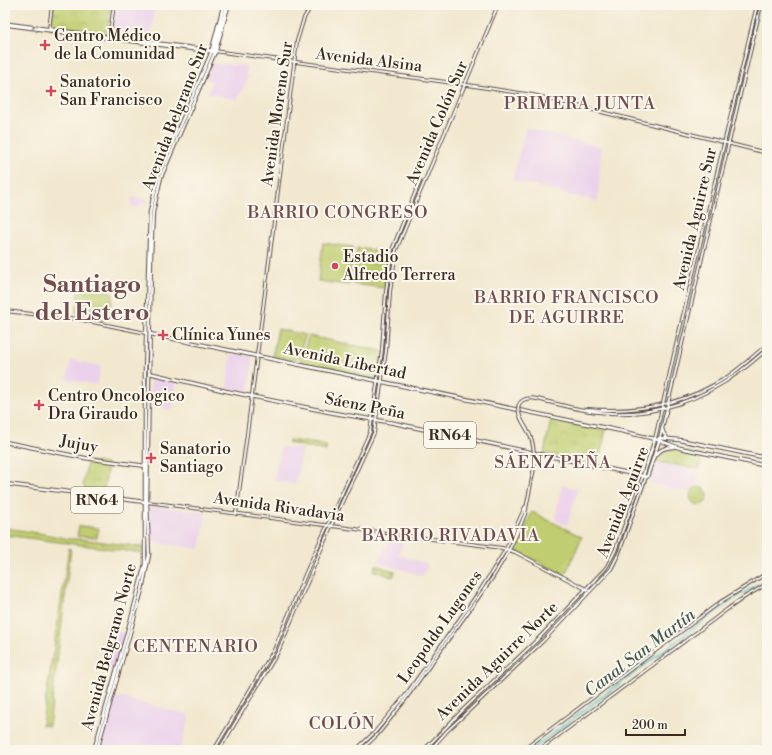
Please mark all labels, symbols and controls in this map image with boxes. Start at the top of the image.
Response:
one-way arrow [32,24,38,33]
place label: Centro Médico de la Comunidad [54,26,175,64]
marker: Centro Médico de la Comunidad [39,39,51,51]
street label: Avenida Moreno Sur [257,40,297,189]
street label: Avenida Belgrano Sur [137,41,212,194]
street label: Avenida Alsina [314,43,424,77]
street label: Avenida Colón Sur [401,58,472,189]
place label: Sanatorio San Francisco [60,72,162,110]
marker: Sanatorio San Francisco [45,85,57,97]
district label: PRIMERA JUNTA [504,93,656,115]
street label: Avenida Aguirre Sur [669,146,721,293]
district label: BARRIO CONGRESO [246,202,429,224]
place label: Estadio Alfredo Terrera [342,247,457,285]
marker: Estadio Alfredo Terrera [330,261,340,271]
district label: Santiago del Estero [35,270,149,328]
district label: BARRIO FRANCISCO DE AGUIRRE [473,287,660,329]
place label: Clínica Yunes [172,325,271,345]
marker: Clínica Yunes [157,329,169,341]
street label: Avenida Libertad [281,338,408,384]
place label: Centro Oncologico Dra Giraudo [48,386,185,424]
street label: Sáenz Peña [323,388,408,424]
marker: Centro Oncologico Dra Giraudo [33,399,45,411]
road number: RN64 [424,422,476,448]
street label: Jujuy [57,431,100,457]
place label: Sanatorio Santiago [160,439,231,477]
street label: Avenida Aguirre [592,444,653,561]
district label: SÁENZ PEÑA [494,450,612,474]
marker: Sanatorio Santiago [145,452,157,464]
road number: RN64 [71,487,123,513]
street label: Avenida Rivadavia [211,488,347,526]
district label: BARRIO RIVADAVIA [361,525,540,547]
street label: Avenida Belgrano Norte [77,561,141,734]
street label: Leopoldo Lugones [393,567,487,687]
street label: Avenida Aguirre Norte [431,597,562,725]
water label: Canal San Martín [580,604,700,702]
district label: CENTENARIO [133,636,259,658]
scale bar [626,711,685,737]
district label: COLÓN [309,712,375,735]
text: 200 m [632,718,668,733]

